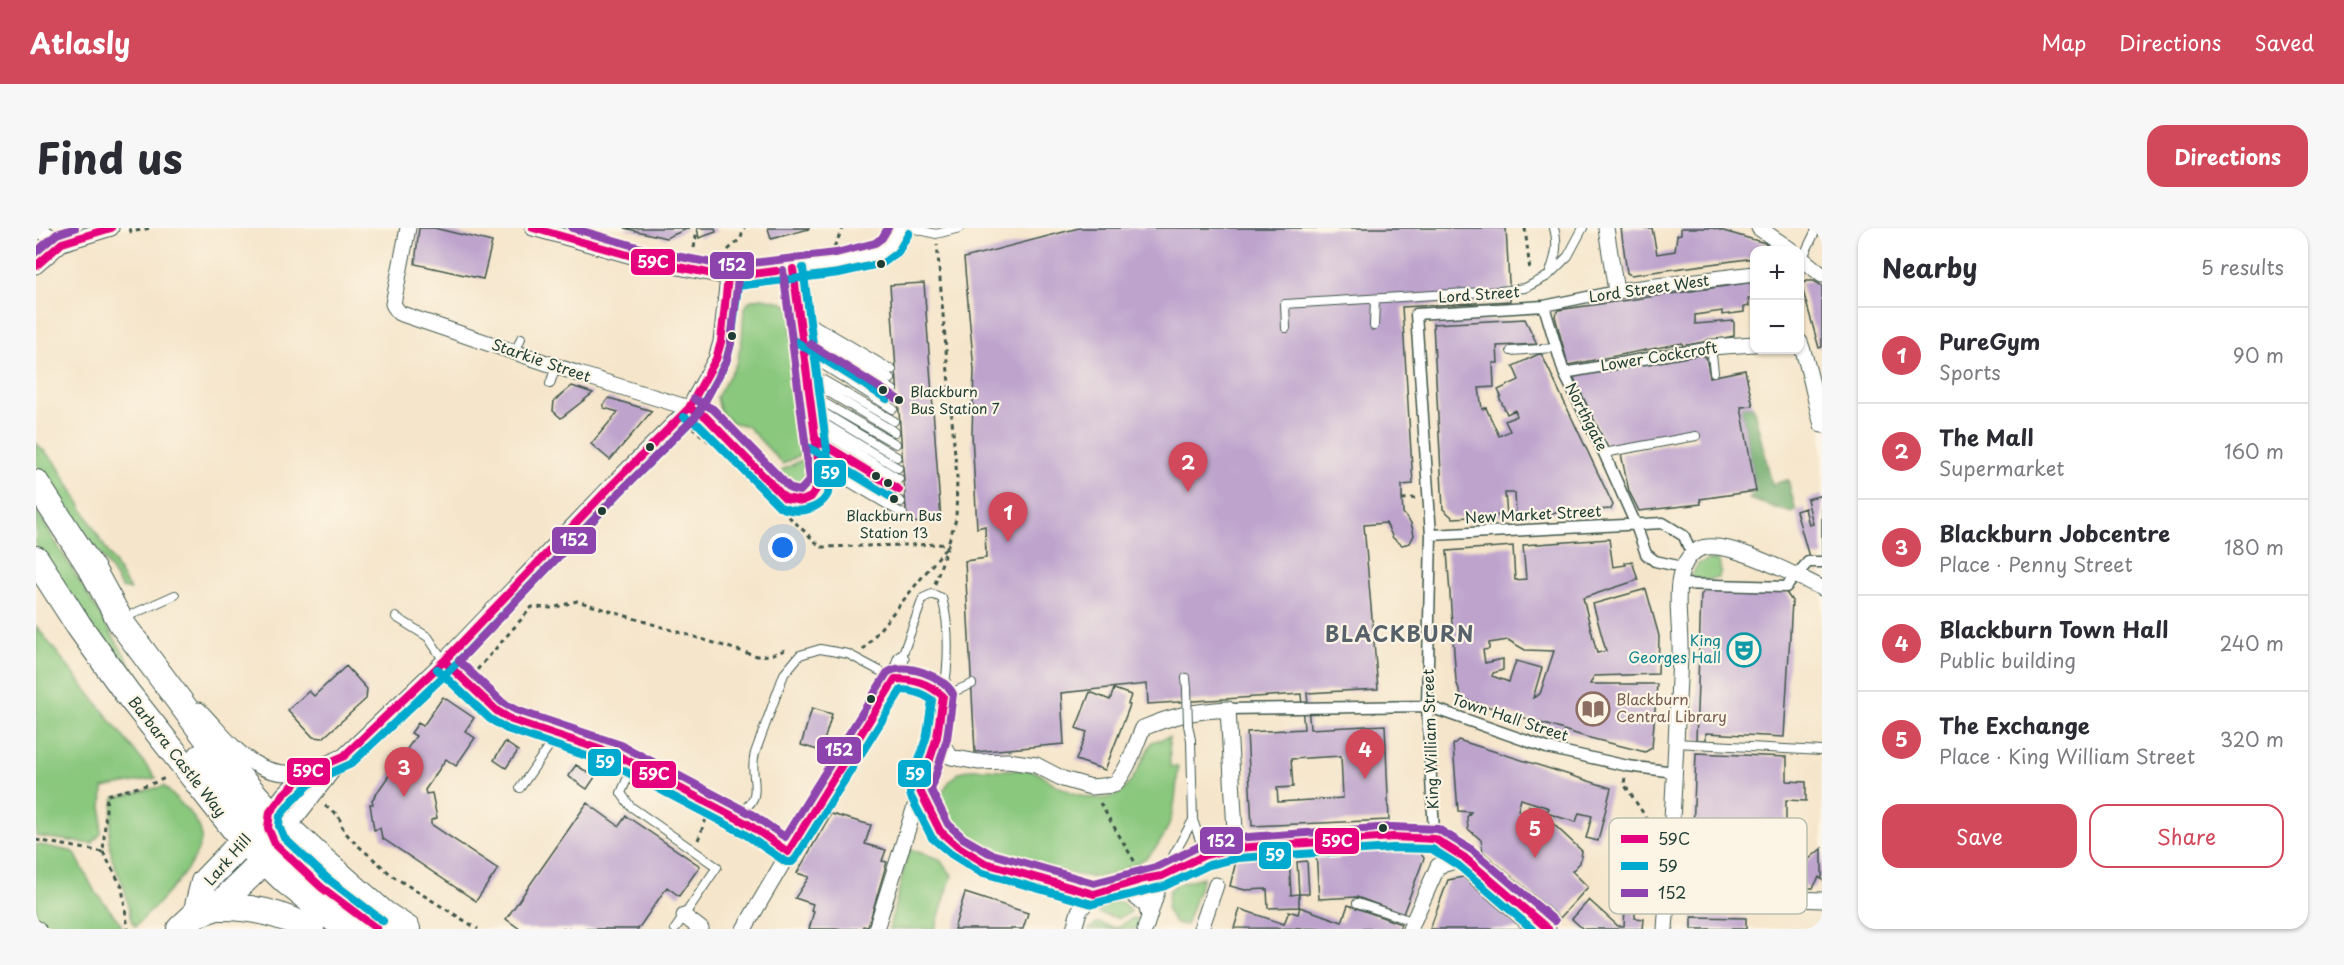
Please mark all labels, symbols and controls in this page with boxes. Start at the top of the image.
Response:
text: Atlasly [30,21,130,64]
text: Map [2041,26,2086,58]
text: Directions [2119,26,2221,58]
text: Saved [2254,26,2314,58]
text: Find us [36,125,183,188]
button: Directions [2147,125,2308,187]
map controls [1750,246,1804,354]
button: + [1750,246,1804,300]
line badge: 59C [630,248,676,276]
text: Nearby [1882,248,1977,287]
text: 59C [637,249,669,273]
line badge: 152 [709,251,755,280]
text: 152 [718,252,746,276]
text: 5 results [2201,252,2284,282]
unlabelled marker [875,258,887,270]
street label: Lord Street West [1587,268,1710,307]
street label: Lord Street [1438,279,1520,308]
button: − [1750,300,1804,354]
text: PureGym [1939,324,2040,357]
unlabelled marker [726,330,738,342]
street label: Starkie Street [489,332,594,387]
street label: Lower Cockcroft [1599,335,1719,376]
text: 1 [1897,340,1906,370]
text: 90 m [2233,340,2284,370]
text: Sports [1939,357,2001,387]
street label: Northgate [1560,378,1614,455]
place label: Blackburn Bus Station 7 [910,381,1000,419]
unlabelled marker [877,384,889,396]
marker: Blackburn Bus Station 7 [893,394,905,406]
text: The Mall [1939,420,2033,453]
text: 2 [1894,436,1909,466]
text: 160 m [2224,436,2284,466]
unlabelled marker [644,441,656,453]
pin: 2 [1168,442,1208,492]
text: Supermarket [1939,453,2065,483]
line badge: 59 [813,459,847,488]
text: 59 [820,460,840,484]
unlabelled marker [870,470,882,482]
unlabelled marker [882,477,894,489]
pin: 1 [988,492,1028,542]
marker: Blackburn Bus Station 13 [888,493,900,505]
street label: New Market Street [1464,498,1602,529]
unlabelled marker [596,505,608,517]
place label: Blackburn Bus Station 13 [846,505,942,543]
text: Blackburn Jobcentre [1939,516,2170,549]
line badge: 152 [551,526,597,555]
text: 152 [560,527,588,551]
text: 3 [1895,532,1908,562]
text: 180 m [2224,532,2284,562]
your location [768,533,797,562]
text: Place · Penny Street [1939,549,2133,579]
text: Blackburn Town Hall [1939,612,2168,645]
district label: BLACKBURN [1325,617,1475,649]
place label: King Georges Hall [1628,628,1721,668]
text: 4 [1895,628,1908,658]
text: 240 m [2219,628,2284,658]
theatre icon: King Georges Hall [1726,632,1762,668]
text: Public building [1939,645,2076,675]
street label: King William Street [1416,669,1443,810]
street label: Town Hall Street [1449,687,1572,746]
place label: Blackburn Central Library [1616,687,1727,727]
street label: Barbara Castle Way [124,691,233,821]
library icon: Blackburn Central Library [1575,691,1611,727]
unlabelled marker [865,693,877,705]
text: The Exchange [1939,708,2090,741]
text: 5 [1895,724,1908,754]
text: 320 m [2220,724,2284,754]
pin: 4 [1346,730,1384,779]
line badge: 152 [816,736,862,765]
text: 152 [825,737,853,761]
text: Place · King William Street [1939,741,2195,771]
pin: 3 [384,748,424,797]
line badge: 59 [587,748,622,777]
text: 59 [595,749,615,773]
line badge: 59C [286,757,331,786]
text: 59C [292,758,324,782]
line badge: 59 [897,759,932,788]
line badge: 59C [631,760,677,789]
text: 59C [638,761,670,785]
text: 59 [905,761,925,785]
button: Save [1882,804,2077,868]
button: Share [2089,804,2284,868]
pin: 5 [1516,808,1554,858]
legend [1609,818,1807,914]
unlabelled marker [1377,822,1389,834]
line badge: 152 [1199,826,1244,855]
text: 59C [1658,826,1690,850]
line badge: 59C [1314,827,1360,855]
street label: Lark Hill [198,828,256,890]
text: 152 [1207,828,1235,852]
text: 59C [1321,828,1353,852]
line badge: 59 [1258,841,1292,870]
text: 59 [1265,842,1285,866]
text: 59 [1658,853,1678,877]
text: 152 [1658,880,1686,904]

